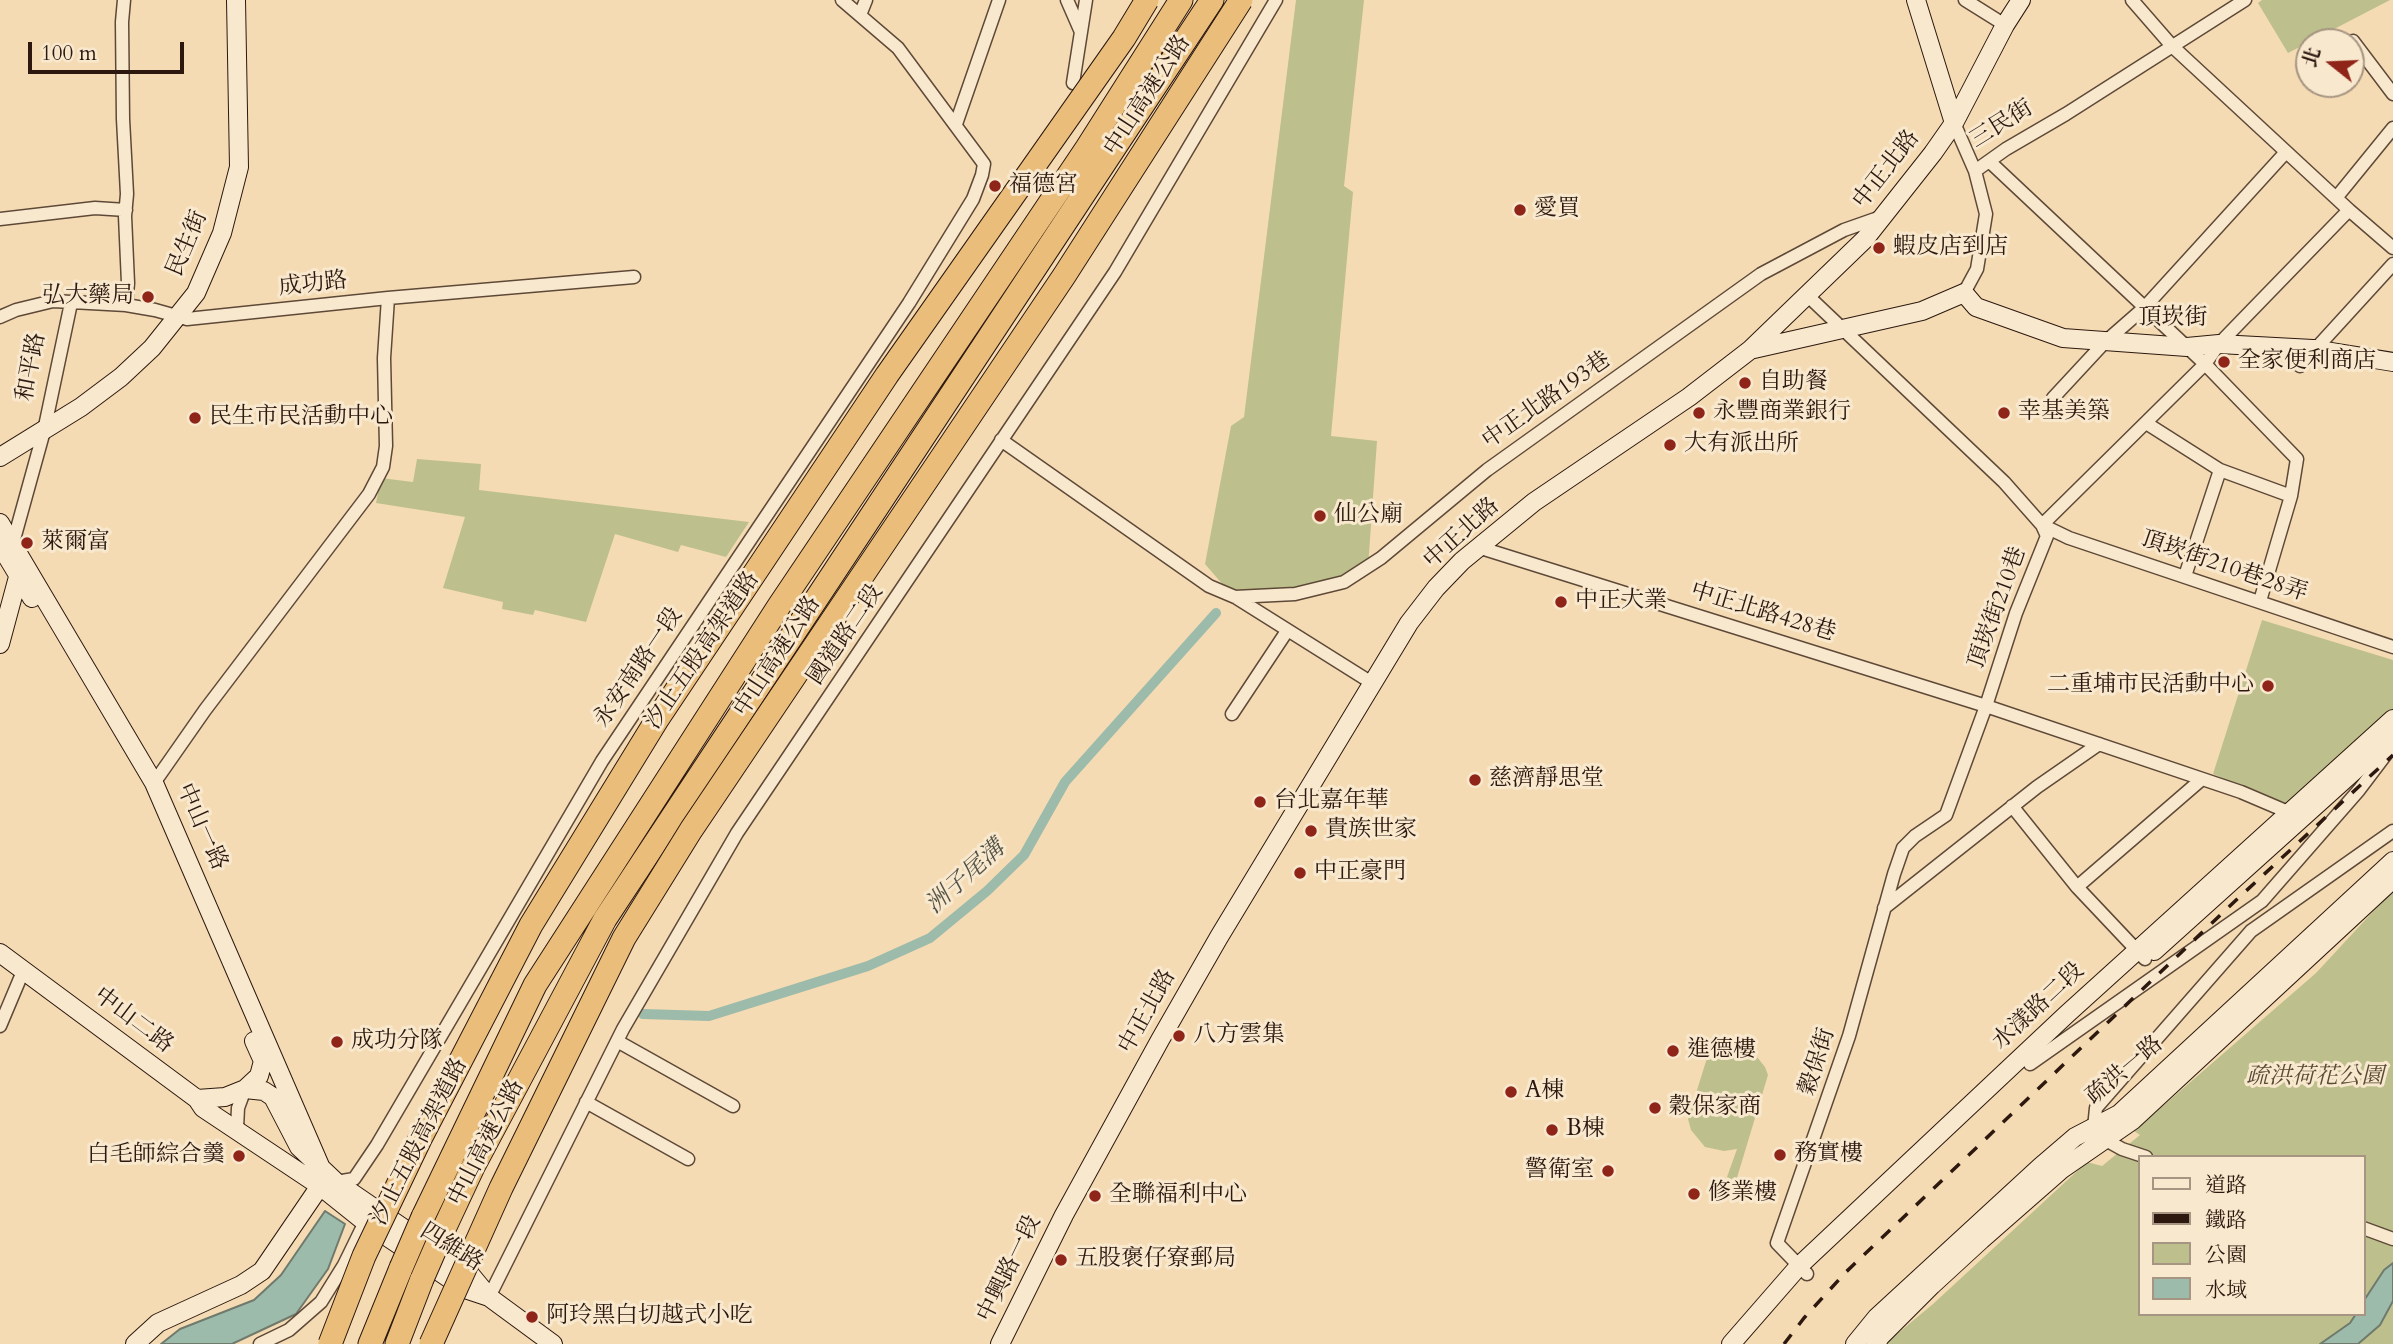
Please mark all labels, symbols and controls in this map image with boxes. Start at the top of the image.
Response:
scale bar [32,28,187,72]
north arrow [2295,28,2365,98]
street label: 中山高速公路 [1099,31,1197,161]
text: 100 m [41,39,97,68]
text: 北 [2297,44,2327,70]
street label: 三民街 [1965,95,2039,155]
street label: 中正北路 [1848,125,1926,215]
place label: 福德宮 [1009,172,1078,200]
marker: 福德宮 [987,178,1003,194]
place label: 愛買 [1534,196,1580,224]
marker: 愛買 [1512,202,1528,218]
street label: 民生街 [162,207,214,281]
place label: 蝦皮店到店 [1893,234,2008,262]
marker: 蝦皮店到店 [1871,240,1887,256]
street label: 成功路 [277,268,349,302]
place label: 弘大藥局 [42,283,134,311]
marker: 弘大藥局 [140,289,156,305]
street label: 頂崁街 [2139,305,2207,333]
street label: 和平路 [12,331,52,403]
street label: 中正北路193巷 [1478,347,1616,455]
place label: 全家便利商店 [2238,348,2376,376]
marker: 全家便利商店 [2216,354,2232,370]
place label: 自助餐 [1759,369,1828,397]
marker: 自助餐 [1737,375,1753,391]
place label: 永豐商業銀行 [1713,399,1851,427]
place label: 幸基美築 [2018,399,2110,427]
place label: 民生市民活動中心 [209,404,393,432]
marker: 永豐商業銀行 [1691,405,1707,421]
marker: 幸基美築 [1996,405,2012,421]
marker: 民生市民活動中心 [187,410,203,426]
place label: 大有派出所 [1684,431,1799,459]
marker: 大有派出所 [1662,437,1678,453]
street label: 中正北路 [1419,493,1505,575]
place label: 仙公廟 [1334,502,1403,530]
marker: 仙公廟 [1312,508,1328,524]
street label: 頂崁街210巷28弄 [2137,526,2311,608]
place label: 萊爾富 [41,529,110,557]
marker: 萊爾富 [19,535,35,551]
street label: 頂崁街210巷 [1963,543,2033,673]
street label: 汐止五股高架道路 [640,567,766,735]
street label: 中正北路428巷 [1687,578,1839,648]
street label: 國道路二段 [802,580,890,690]
place label: 中正大業 [1575,588,1667,616]
street label: 中山高速公路 [729,592,827,722]
marker: 中正大業 [1553,594,1569,610]
street label: 永安南路一段 [589,603,689,733]
place label: 二重埔市民活動中心 [2047,672,2254,700]
marker: 二重埔市民活動中心 [2260,678,2276,694]
place label: 慈濟靜思堂 [1489,766,1604,794]
marker: 慈濟靜思堂 [1467,772,1483,788]
street label: 中山一路 [170,779,232,875]
place label: 台北嘉年華 [1274,788,1389,816]
marker: 台北嘉年華 [1252,794,1268,810]
place label: 貴族世家 [1325,817,1417,845]
marker: 貴族世家 [1303,823,1319,839]
water label: 洲子尾溝 [921,835,1011,921]
place label: 中正豪門 [1314,859,1406,887]
marker: 中正豪門 [1292,865,1308,881]
street label: 水漾路二段 [1988,958,2090,1056]
street label: 中正北路 [1114,965,1182,1059]
street label: 中山二路 [88,982,178,1060]
place label: 八方雲集 [1193,1022,1285,1050]
street label: 穀保街 [1794,1025,1842,1099]
place label: 成功分隊 [351,1028,443,1056]
marker: 八方雲集 [1171,1028,1187,1044]
street label: 疏洪一路 [2081,1031,2169,1111]
marker: 成功分隊 [329,1034,345,1050]
place label: 進德樓 [1687,1037,1756,1065]
marker: 進德樓 [1665,1043,1681,1059]
street label: 汐止五股高架道路 [366,1054,474,1230]
park label: 疏洪荷花公園 [2246,1064,2384,1092]
street label: 中山高速公路 [443,1075,531,1211]
place label: A棟 [1525,1078,1564,1106]
marker: A棟 [1503,1084,1519,1100]
place label: 穀保家商 [1669,1094,1761,1122]
marker: 穀保家商 [1647,1100,1663,1116]
place label: B棟 [1566,1116,1605,1144]
marker: B棟 [1544,1122,1560,1138]
place label: 務實樓 [1794,1141,1863,1169]
place label: 白毛師綜合羹 [87,1142,225,1170]
marker: 務實樓 [1772,1147,1788,1163]
marker: 白毛師綜合羹 [231,1148,247,1164]
legend [2138,1155,2365,1316]
place label: 警衛室 [1525,1157,1594,1185]
marker: 警衛室 [1600,1163,1616,1179]
text: 道路 [2205,1171,2247,1200]
place label: 修業樓 [1708,1180,1777,1208]
place label: 全聯福利中心 [1109,1182,1247,1210]
marker: 修業樓 [1686,1186,1702,1202]
marker: 全聯福利中心 [1087,1188,1103,1204]
text: 鐵路 [2205,1206,2247,1235]
street label: 中興路一段 [972,1211,1048,1327]
street label: 四維路 [414,1218,488,1278]
text: 公園 [2205,1241,2247,1270]
place label: 五股褒仔寮郵局 [1075,1246,1236,1274]
marker: 五股褒仔寮郵局 [1053,1252,1069,1268]
text: 水域 [2205,1276,2247,1305]
place label: 阿玲黑白切越式小吃 [546,1303,753,1331]
marker: 阿玲黑白切越式小吃 [524,1309,540,1325]

